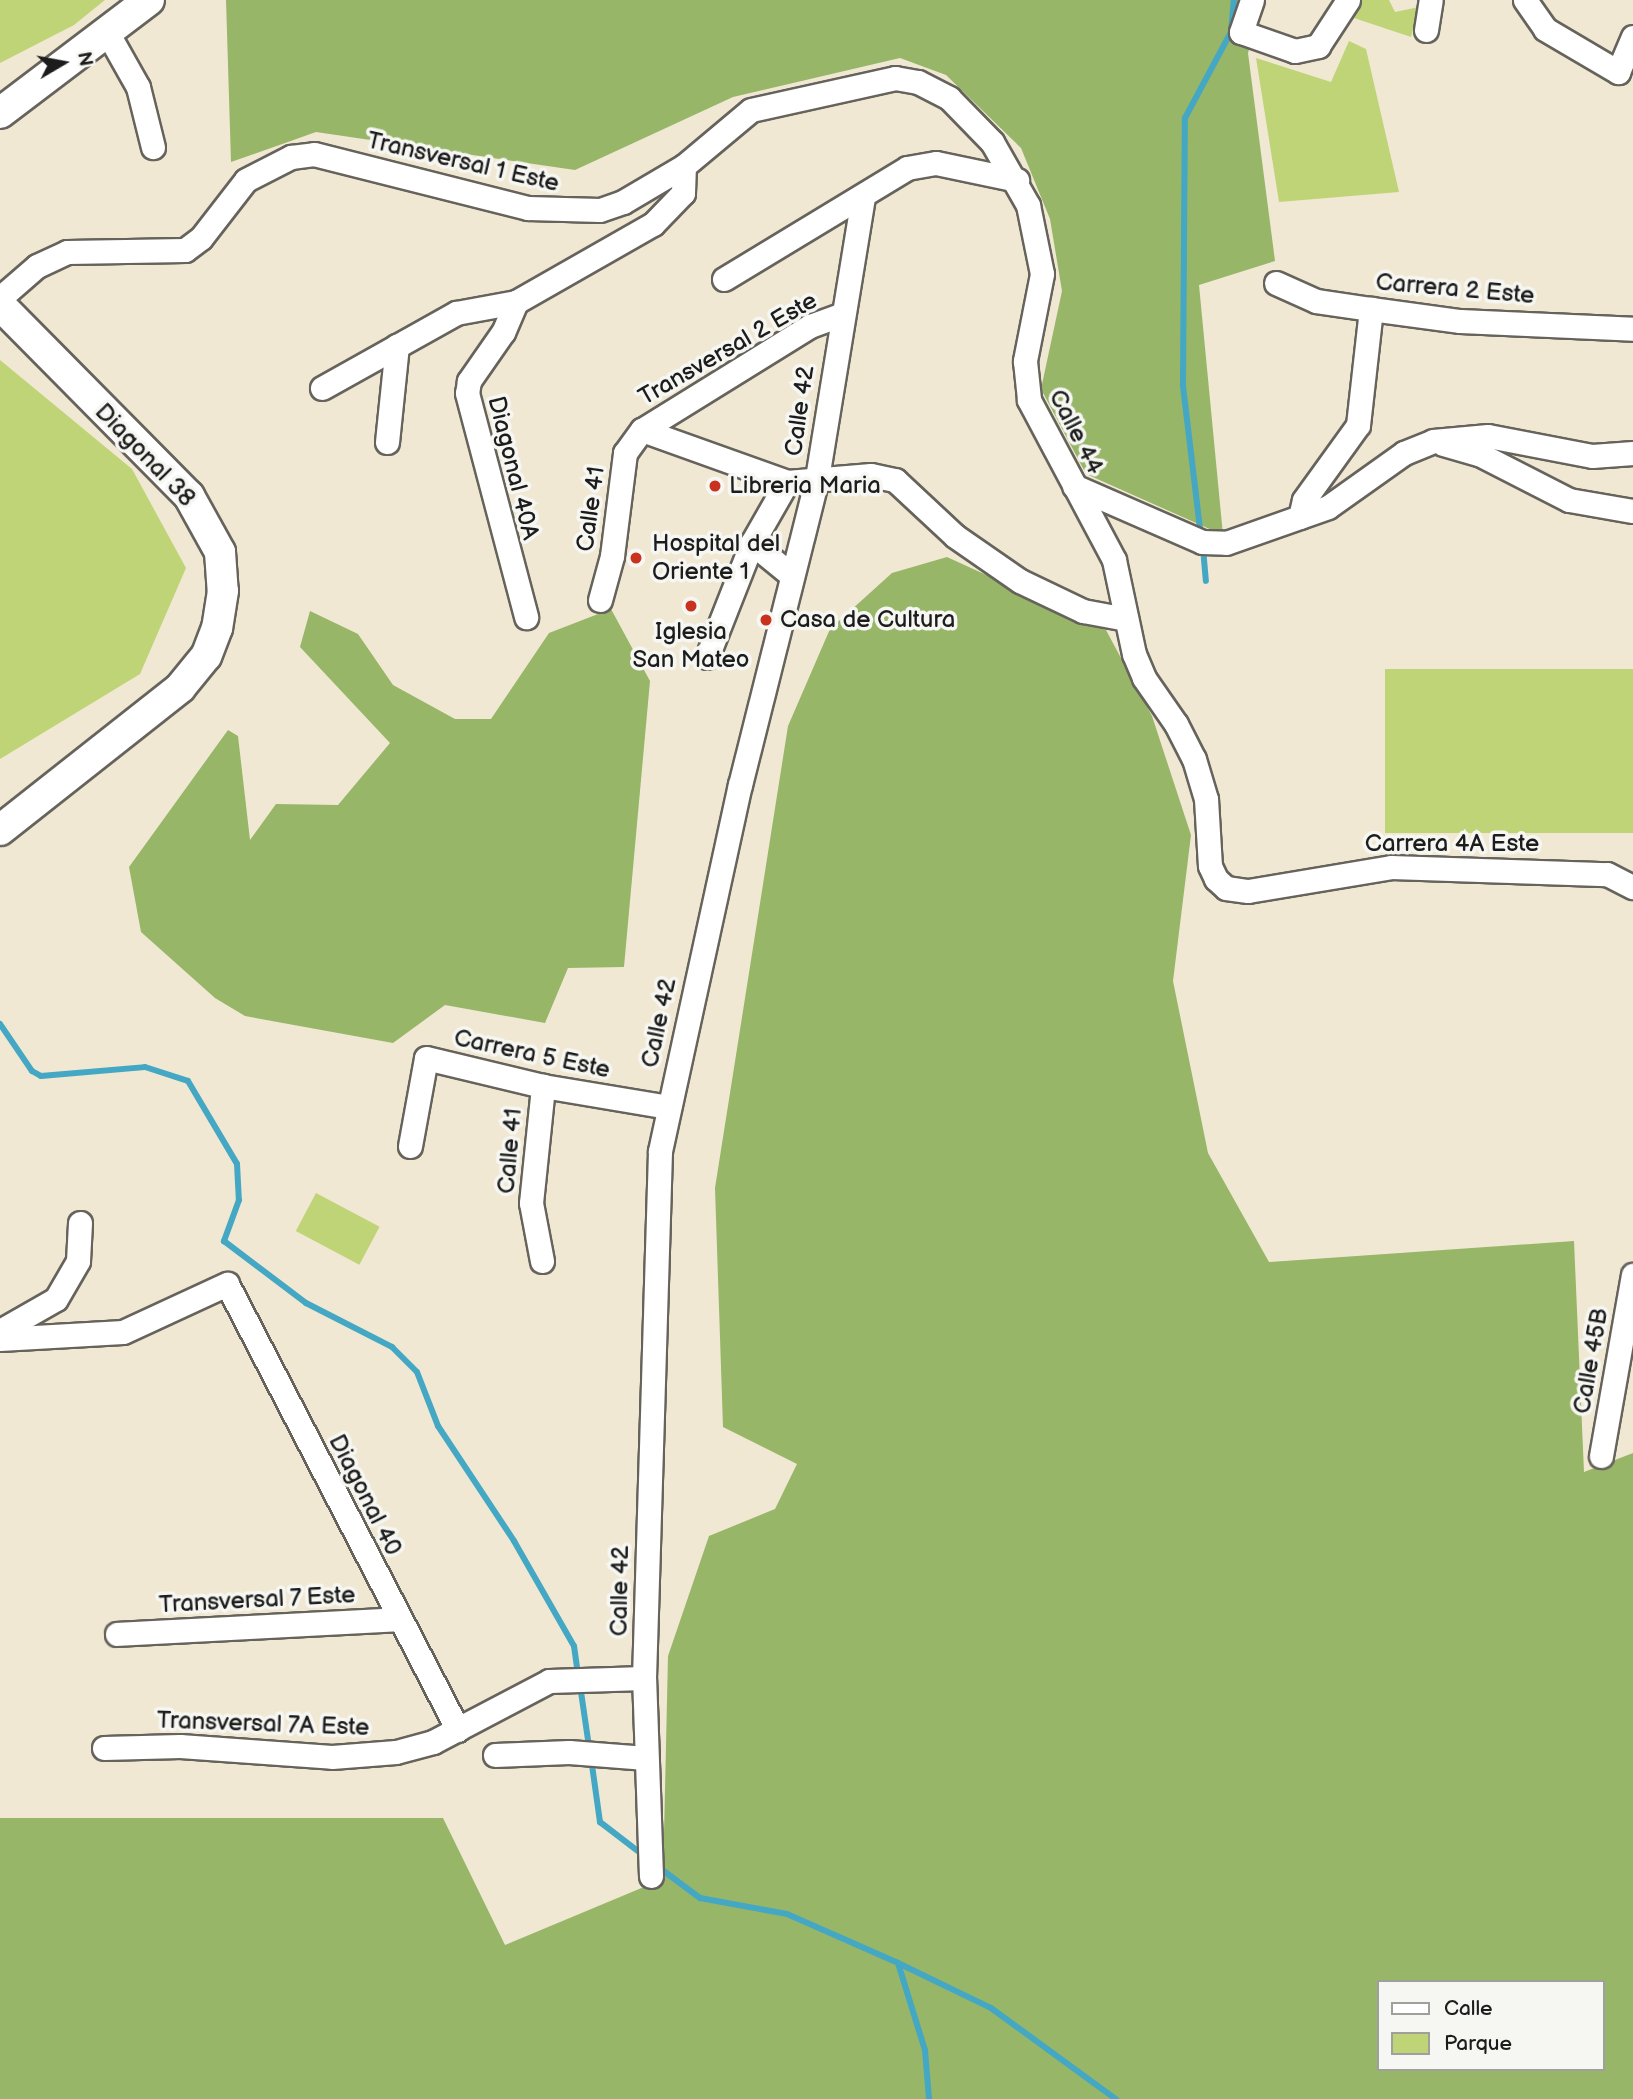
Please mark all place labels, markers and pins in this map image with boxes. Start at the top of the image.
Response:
place label: Libreria Maria [729,472,881,500]
marker: Libreria Maria [707,478,723,494]
place label: Hospital del Oriente 1 [652,530,780,586]
marker: Hospital del Oriente 1 [626,548,646,568]
marker: Iglesia San Mateo [683,598,699,614]
place label: Casa de Cultura [780,606,955,634]
marker: Casa de Cultura [758,612,774,628]
place label: Iglesia San Mateo [633,618,749,674]

